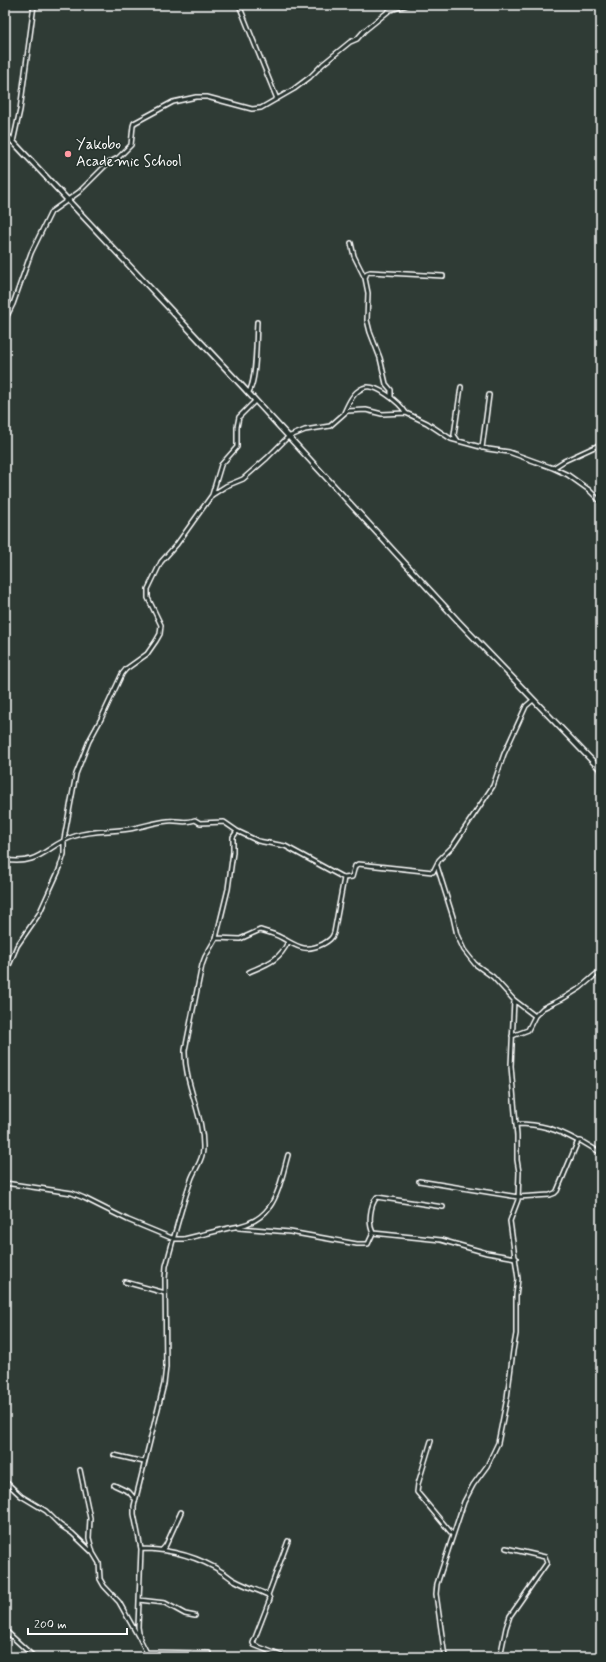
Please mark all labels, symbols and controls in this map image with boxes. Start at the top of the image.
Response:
place label: Yakobo Academic School [76,135,182,172]
marker: Yakobo Academic School [63,149,73,159]
scale bar [28,1610,127,1636]
text: 200 m [34,1617,67,1633]

